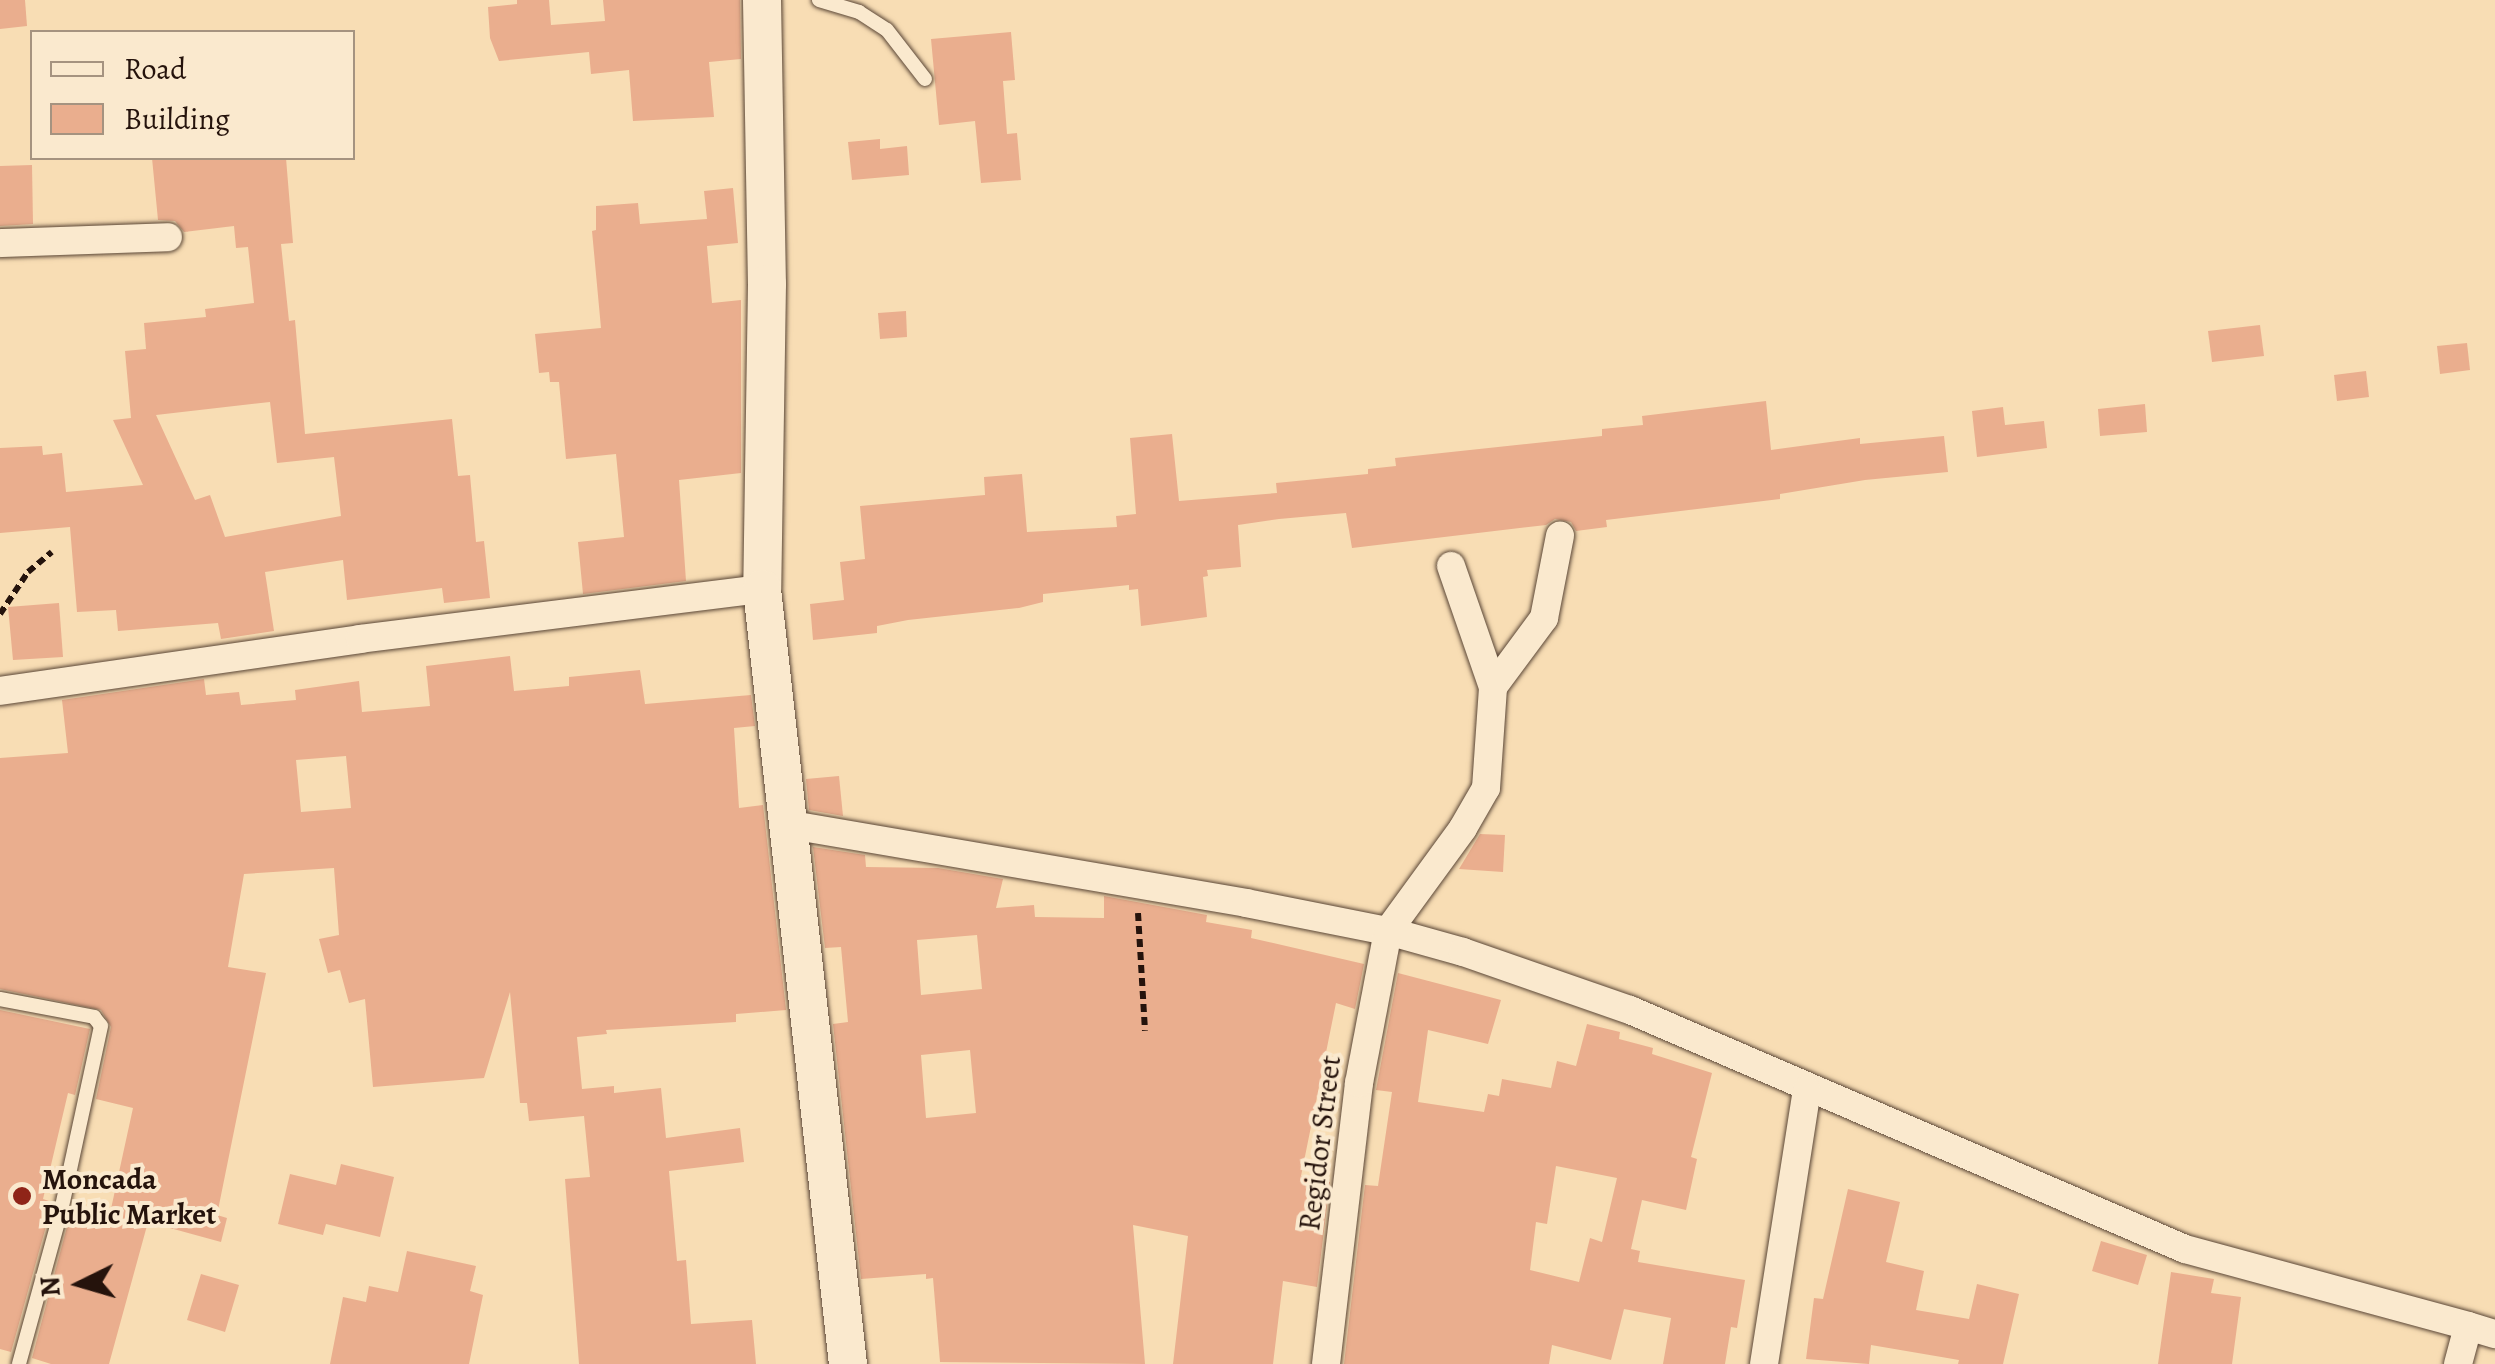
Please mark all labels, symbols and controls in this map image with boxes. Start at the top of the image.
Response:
legend [30,30,355,160]
text: Road [124,49,186,89]
text: Building [124,99,230,139]
street label: Regidor Street [1291,1053,1349,1233]
place label: Moncada Public Market [42,1161,216,1232]
marker: Moncada Public Market [11,1185,33,1207]
north arrow [30,1234,130,1334]
text: N [30,1275,70,1298]

